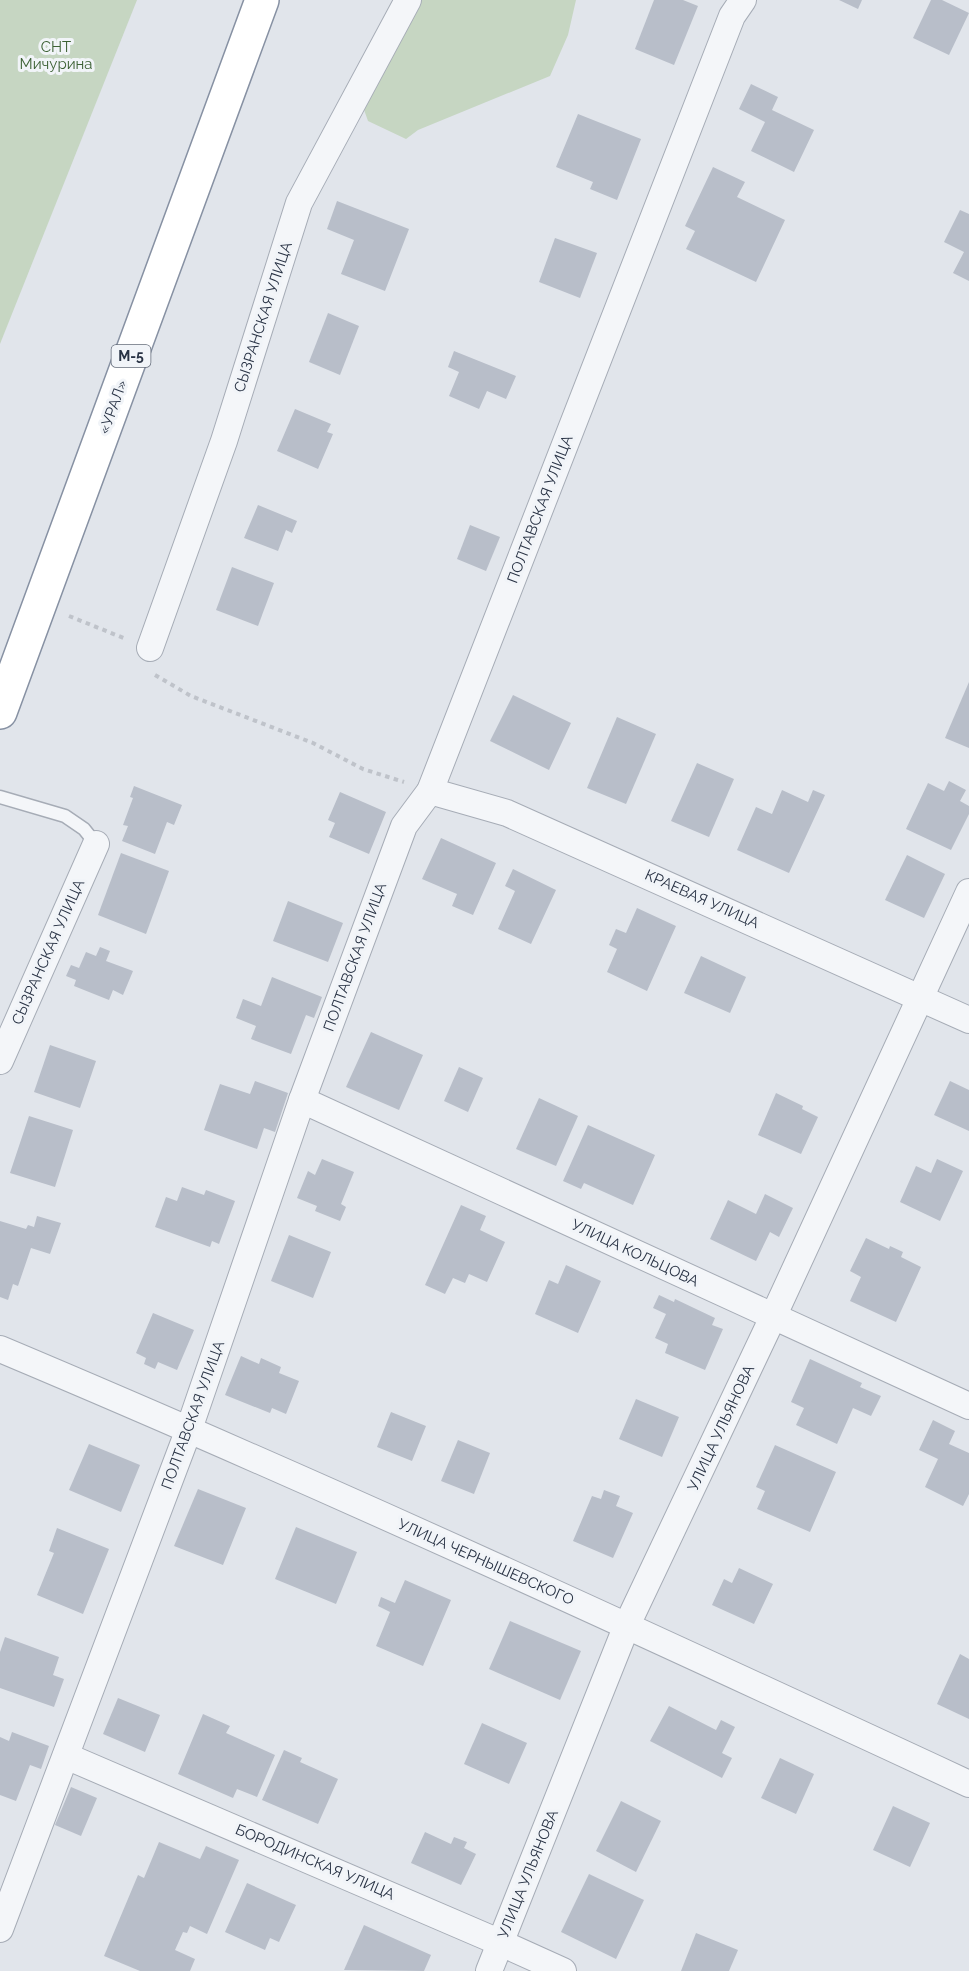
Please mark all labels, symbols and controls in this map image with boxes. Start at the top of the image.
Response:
park label: СНТ Мичурина [19,38,93,73]
street label: СЫЗРАНСКАЯ УЛИЦА [230,240,296,394]
road number: М-5 [112,345,150,367]
street label: «УРАЛ» [95,378,131,436]
street label: ПОЛТАВСКАЯ УЛИЦА [503,432,577,586]
street label: КРАЕВАЯ УЛИЦА [642,866,762,932]
street label: СЫЗРАНСКАЯ УЛИЦА [8,877,88,1027]
street label: ПОЛТАВСКАЯ УЛИЦА [320,880,390,1034]
street label: УЛИЦА КОЛЬЦОВА [568,1216,702,1290]
street label: ПОЛТАВСКАЯ УЛИЦА [158,1338,228,1492]
street label: УЛИЦА УЛЬЯНОВА [684,1362,758,1494]
street label: УЛИЦА ЧЕРНЫШЕВСКОГО [395,1515,577,1609]
street label: УЛИЦА УЛЬЯНОВА [494,1807,562,1941]
street label: БОРОДИНСКАЯ УЛИЦА [233,1820,397,1904]

